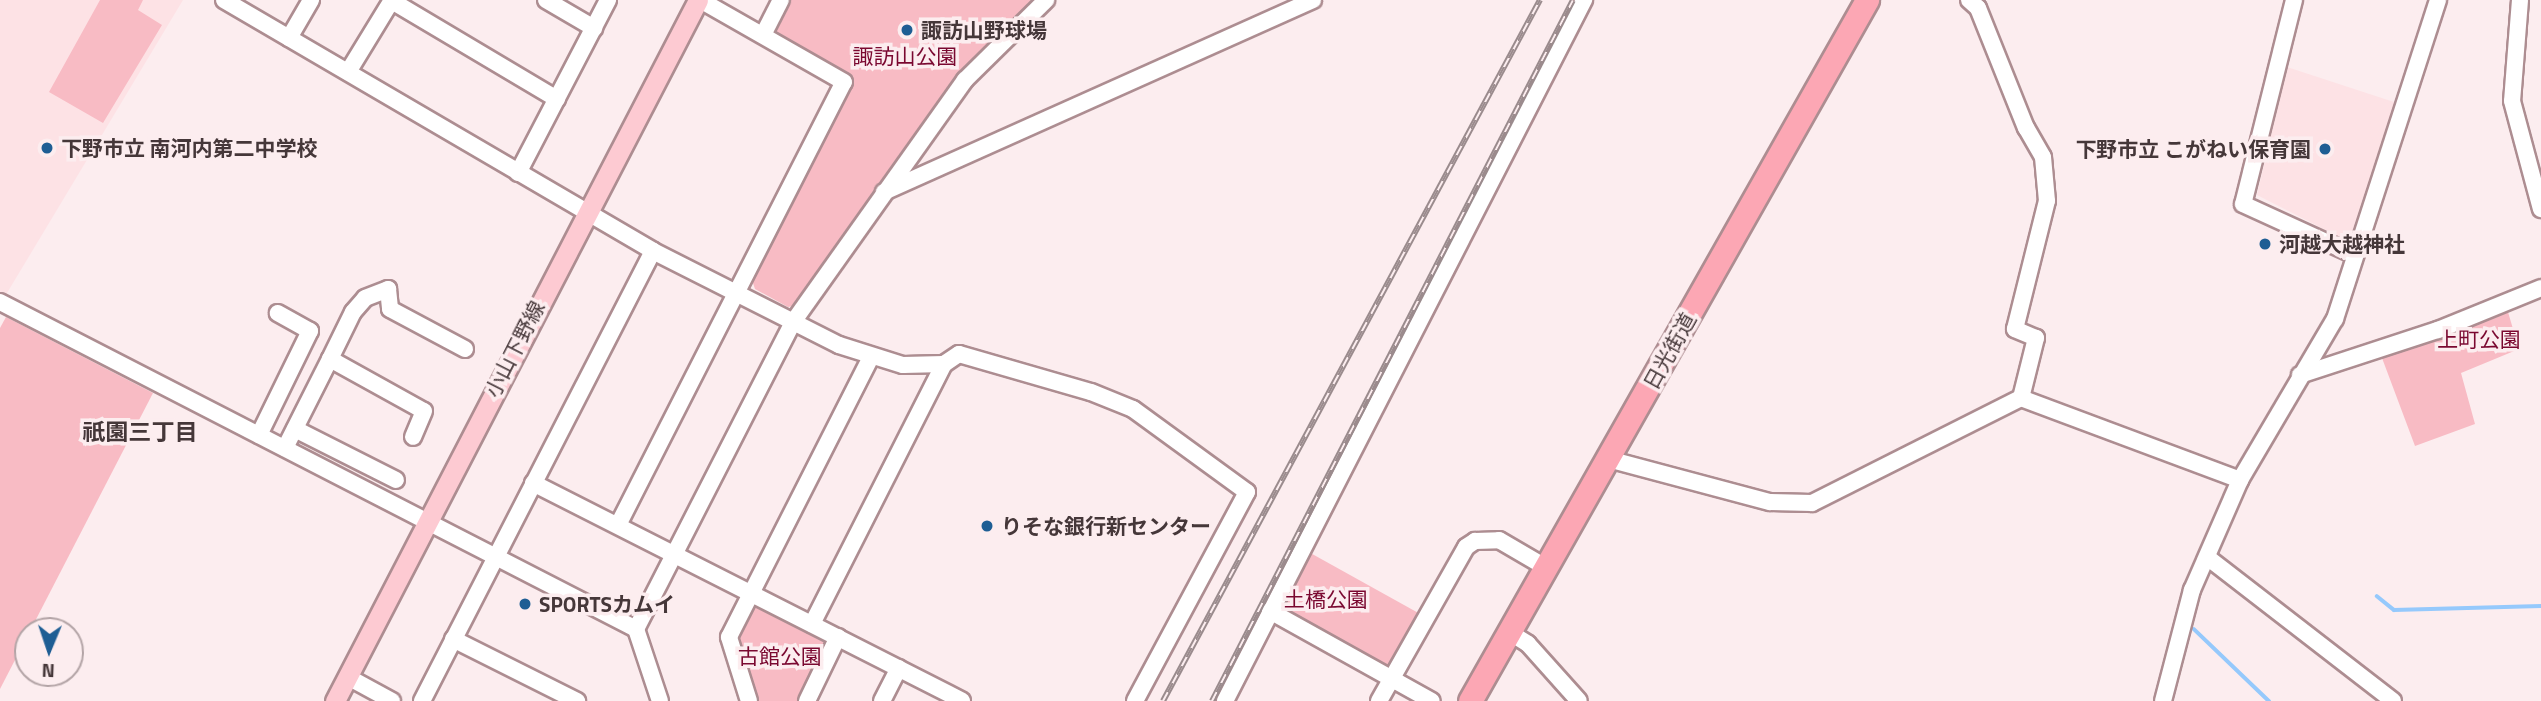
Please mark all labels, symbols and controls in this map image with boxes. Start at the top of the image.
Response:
place label: 諏訪山野球場 [921,17,1047,43]
marker: 諏訪山野球場 [899,22,915,38]
park label: 諏訪山公園 [853,43,957,69]
place label: 下野市立 南河内第二中学校 [61,135,318,161]
place label: 下野市立 こがねい保育園 [2075,136,2311,162]
marker: 下野市立 南河内第二中学校 [39,140,55,156]
marker: 下野市立 こがねい保育園 [2317,141,2333,157]
place label: 河越大越神社 [2279,231,2405,257]
marker: 河越大越神社 [2257,236,2273,252]
street label: 小山下野線 [479,297,549,401]
street label: 日光街道 [1638,308,1700,394]
park label: 上町公園 [2437,326,2521,352]
district label: 祇園三丁目 [83,418,197,446]
place label: りそな銀行新センター [1001,513,1211,539]
marker: りそな銀行新センター [979,518,995,534]
park label: 土橋公園 [1284,586,1368,612]
place label: SPORTSカムイ [539,591,675,617]
marker: SPORTSカムイ [517,596,533,612]
north arrow [14,617,84,687]
park label: 古館公園 [738,643,822,669]
text: N [41,657,55,686]

